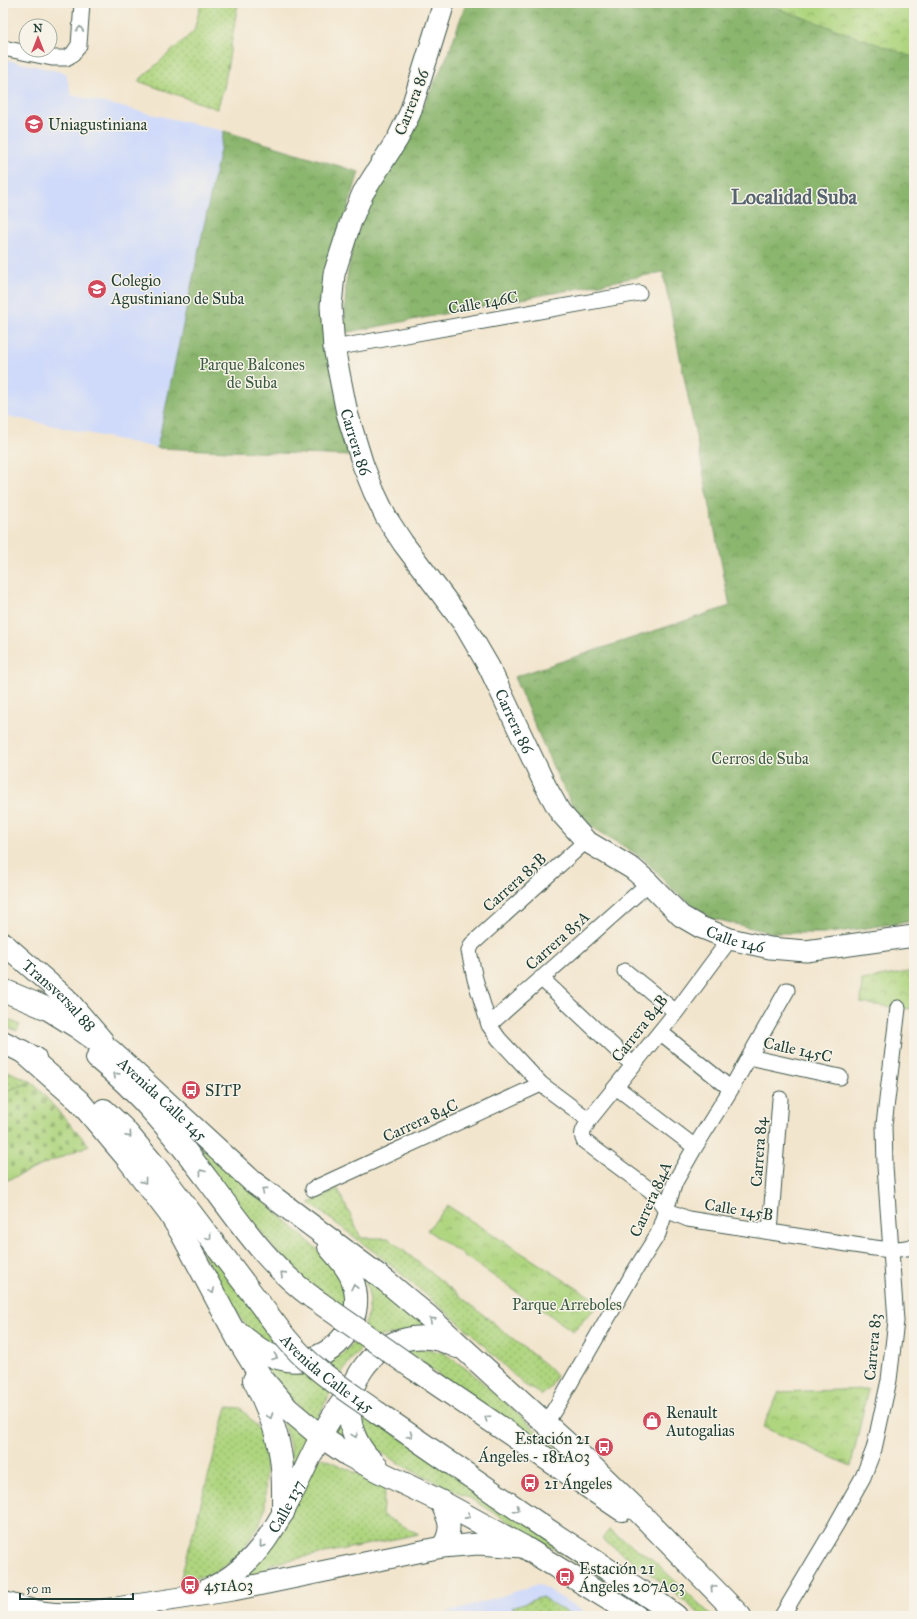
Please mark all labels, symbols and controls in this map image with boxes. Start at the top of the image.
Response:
north arrow [18,18,58,58]
text: N [33,22,43,35]
one-way arrow [76,26,85,32]
street label: Carrera 86 [390,66,433,138]
school or university icon: Uniagustiniana [23,113,45,135]
place label: Uniagustiniana [48,115,148,135]
district label: Localidad Suba [731,185,857,209]
place label: Colegio Agustiniano de Suba [110,271,245,309]
school or university icon: Colegio Agustiniano de Suba [86,278,108,300]
street label: Calle 146C [447,287,520,318]
park label: Parque Balcones de Suba [199,355,305,392]
street label: Carrera 86 [336,406,376,479]
street label: Carrera 86 [491,686,538,757]
park label: Cerros de Suba [711,749,809,768]
street label: Carrera 85B [479,849,550,916]
street label: Carrera 85A [522,907,593,974]
street label: Calle 146 [703,921,767,957]
street label: Transversal 88 [18,955,100,1036]
street label: Carrera 84B [607,991,672,1066]
street label: Calle 145C [762,1033,834,1066]
street label: Avenida Calle 145 [113,1053,211,1145]
one-way arrow [113,1072,121,1080]
bus stop icon: SITP [180,1079,202,1101]
place label: SITP [205,1081,241,1100]
street label: Carrera 84C [380,1095,461,1146]
street label: Carrera 84 [747,1115,770,1188]
one-way arrow [124,1131,131,1138]
street label: Carrera 84A [625,1158,676,1240]
one-way arrow [200,1170,207,1177]
one-way arrow [140,1176,147,1183]
one-way arrow [261,1188,268,1195]
street label: Calle 145B [703,1195,775,1224]
one-way arrow [205,1233,212,1240]
one-way arrow [280,1271,288,1278]
one-way arrow [351,1284,359,1290]
one-way arrow [207,1287,215,1295]
park label: Parque Arreboles [512,1295,622,1315]
street label: Carrera 83 [860,1313,885,1381]
one-way arrow [429,1317,437,1324]
street label: Avenida Calle 145 [276,1329,378,1417]
one-way arrow [271,1352,278,1360]
place label: Renault Autogalias [665,1403,735,1441]
shop icon: Renault Autogalias [641,1410,663,1432]
one-way arrow [265,1413,273,1420]
one-way arrow [484,1415,491,1423]
place label: Estación 21 Ángeles - 181A03 [478,1429,590,1467]
one-way arrow [406,1430,413,1438]
one-way arrow [350,1432,359,1439]
bus stop icon: Estación 21 Ángeles - 181A03 [593,1436,615,1458]
bus stop icon: 21 Ángeles [519,1472,541,1494]
place label: 21 Ángeles [544,1473,612,1494]
street label: Calle 137 [264,1477,308,1537]
one-way arrow [513,1504,520,1512]
one-way arrow [464,1512,472,1519]
one-way arrow [259,1541,266,1548]
place label: Estación 21 Ángeles 207A03 [578,1559,685,1597]
bus stop icon: Estación 21 Ángeles 207A03 [554,1566,576,1588]
bus stop icon: 451A03 [179,1574,201,1596]
scale bar [20,1575,133,1601]
place label: 451A03 [204,1576,253,1595]
text: 50 m [26,1582,51,1596]
one-way arrow [710,1585,718,1593]

